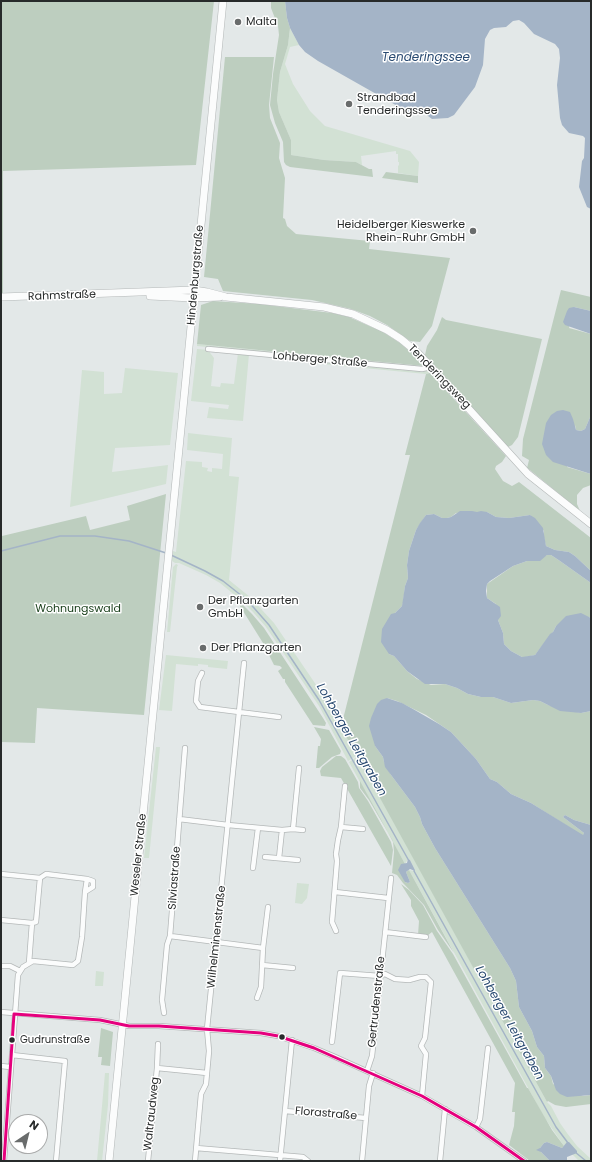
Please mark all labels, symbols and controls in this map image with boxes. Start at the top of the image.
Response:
place label: Malta [246,15,277,29]
marker: Malta [233,17,243,27]
water label: Tenderingssee [382,51,470,65]
place label: Strandbad Tenderingssee [357,91,437,117]
marker: Strandbad Tenderingssee [344,99,354,109]
place label: Heidelberger Kieswerke Rhein-Ruhr GmbH [337,218,465,244]
street label: Hindenburgstraße [185,224,207,326]
marker: Heidelberger Kieswerke Rhein-Ruhr GmbH [468,226,478,236]
street label: Rahmstraße [28,288,96,304]
street label: Tenderingsweg [405,342,473,412]
street label: Lohberger Straße [272,349,368,371]
place label: Der Pflanzgarten GmbH [208,594,299,620]
park label: Wohnungswald [35,602,121,616]
marker: Der Pflanzgarten GmbH [195,602,205,612]
place label: Der Pflanzgarten [211,641,302,655]
marker: Der Pflanzgarten [198,643,208,653]
water label: Lohberger Leitgraben [313,681,389,799]
street label: Weseler Straße [128,813,150,897]
street label: Silviastraße [166,846,184,910]
street label: Wilhelminenstraße [205,885,229,989]
street label: Gertrudenstraße [366,956,388,1048]
water label: Lohberger Leitgraben [472,964,546,1082]
unlabelled marker [277,1032,287,1042]
place label: Gudrunstraße [20,1034,90,1046]
marker: Gudrunstraße [7,1035,17,1045]
street label: Waltraudweg [142,1076,162,1152]
street label: Florastraße [294,1105,358,1123]
north arrow [8,1114,48,1154]
text: N [26,1116,42,1134]

